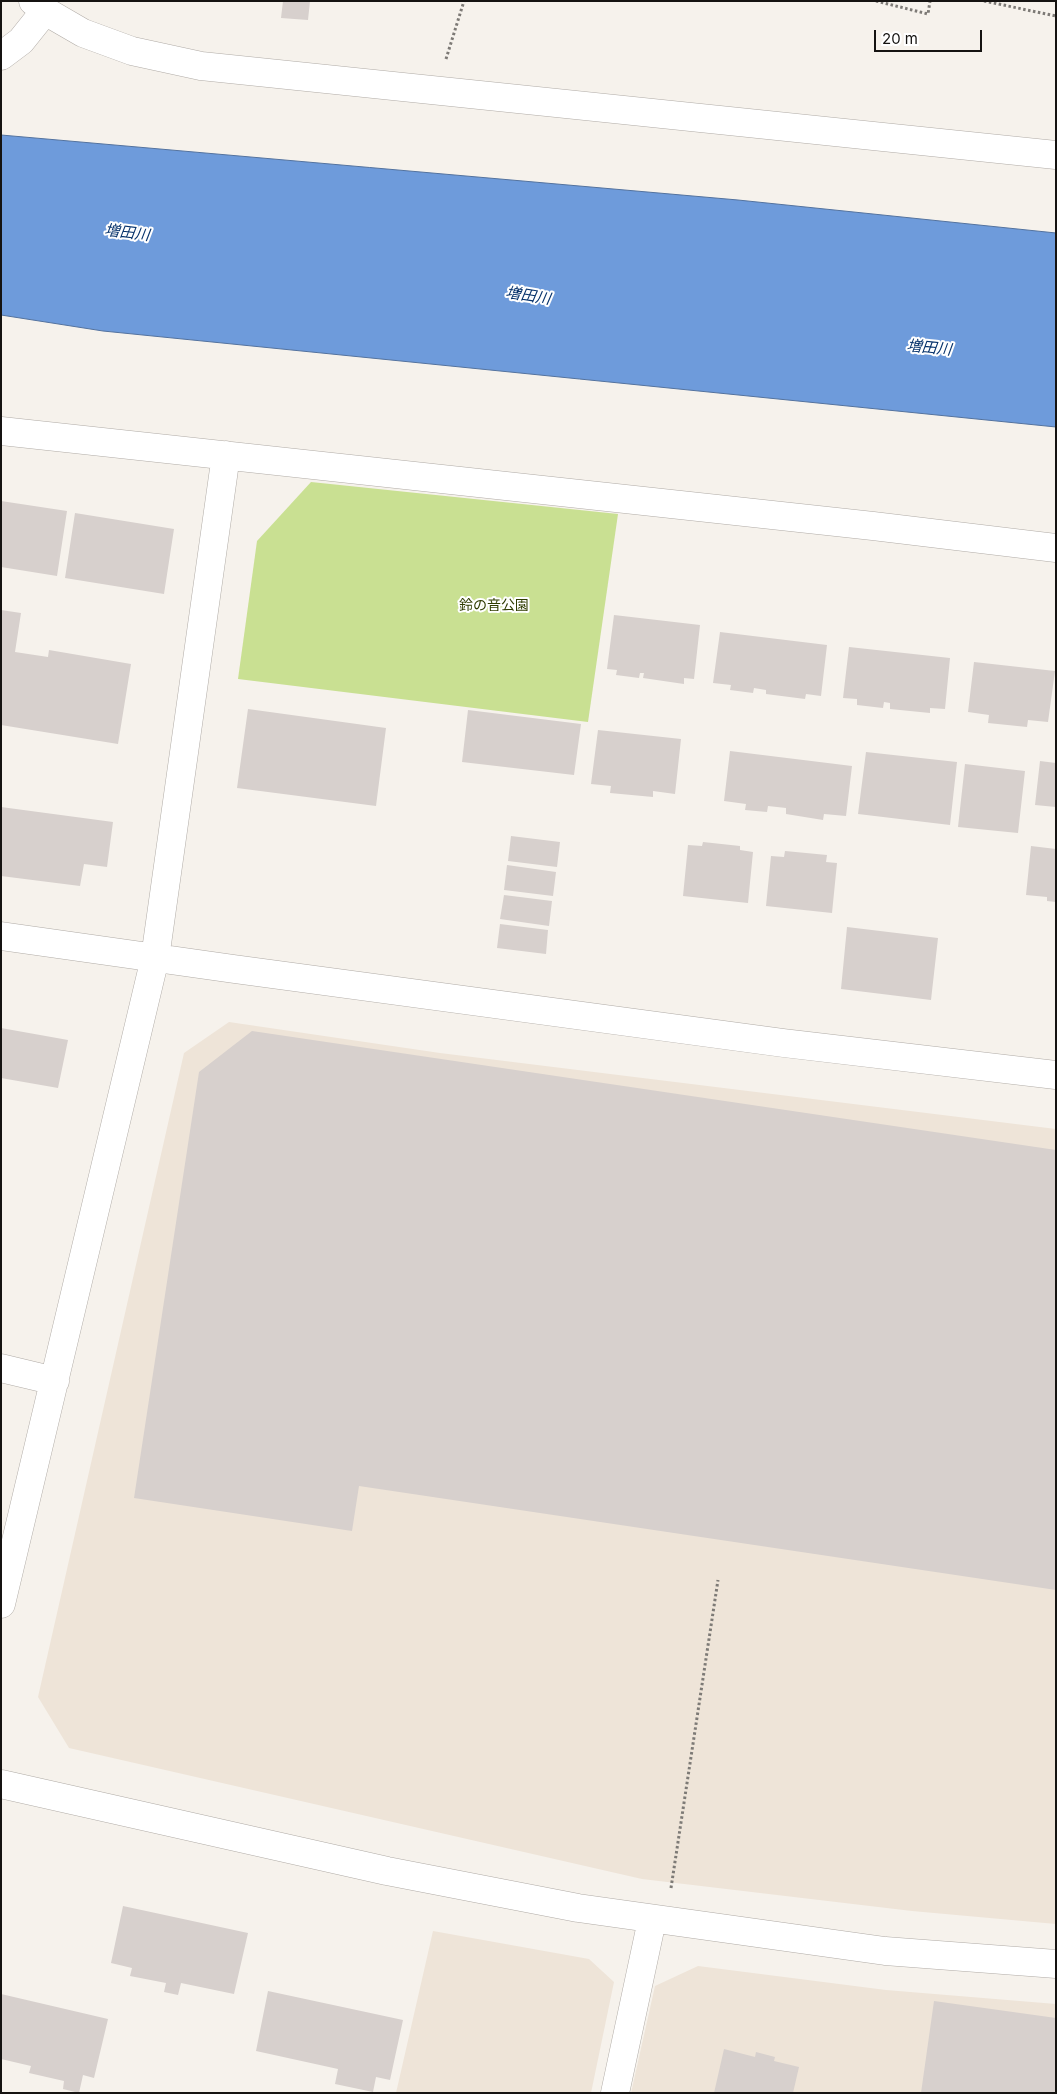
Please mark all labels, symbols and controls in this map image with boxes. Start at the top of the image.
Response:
scale bar [877,20,984,52]
text: 20 m [882,29,918,48]
water label: 増田川 [104,221,150,245]
water label: 増田川 [504,284,552,308]
water label: 増田川 [906,337,952,359]
park label: 鈴の音公園 [459,598,529,614]

